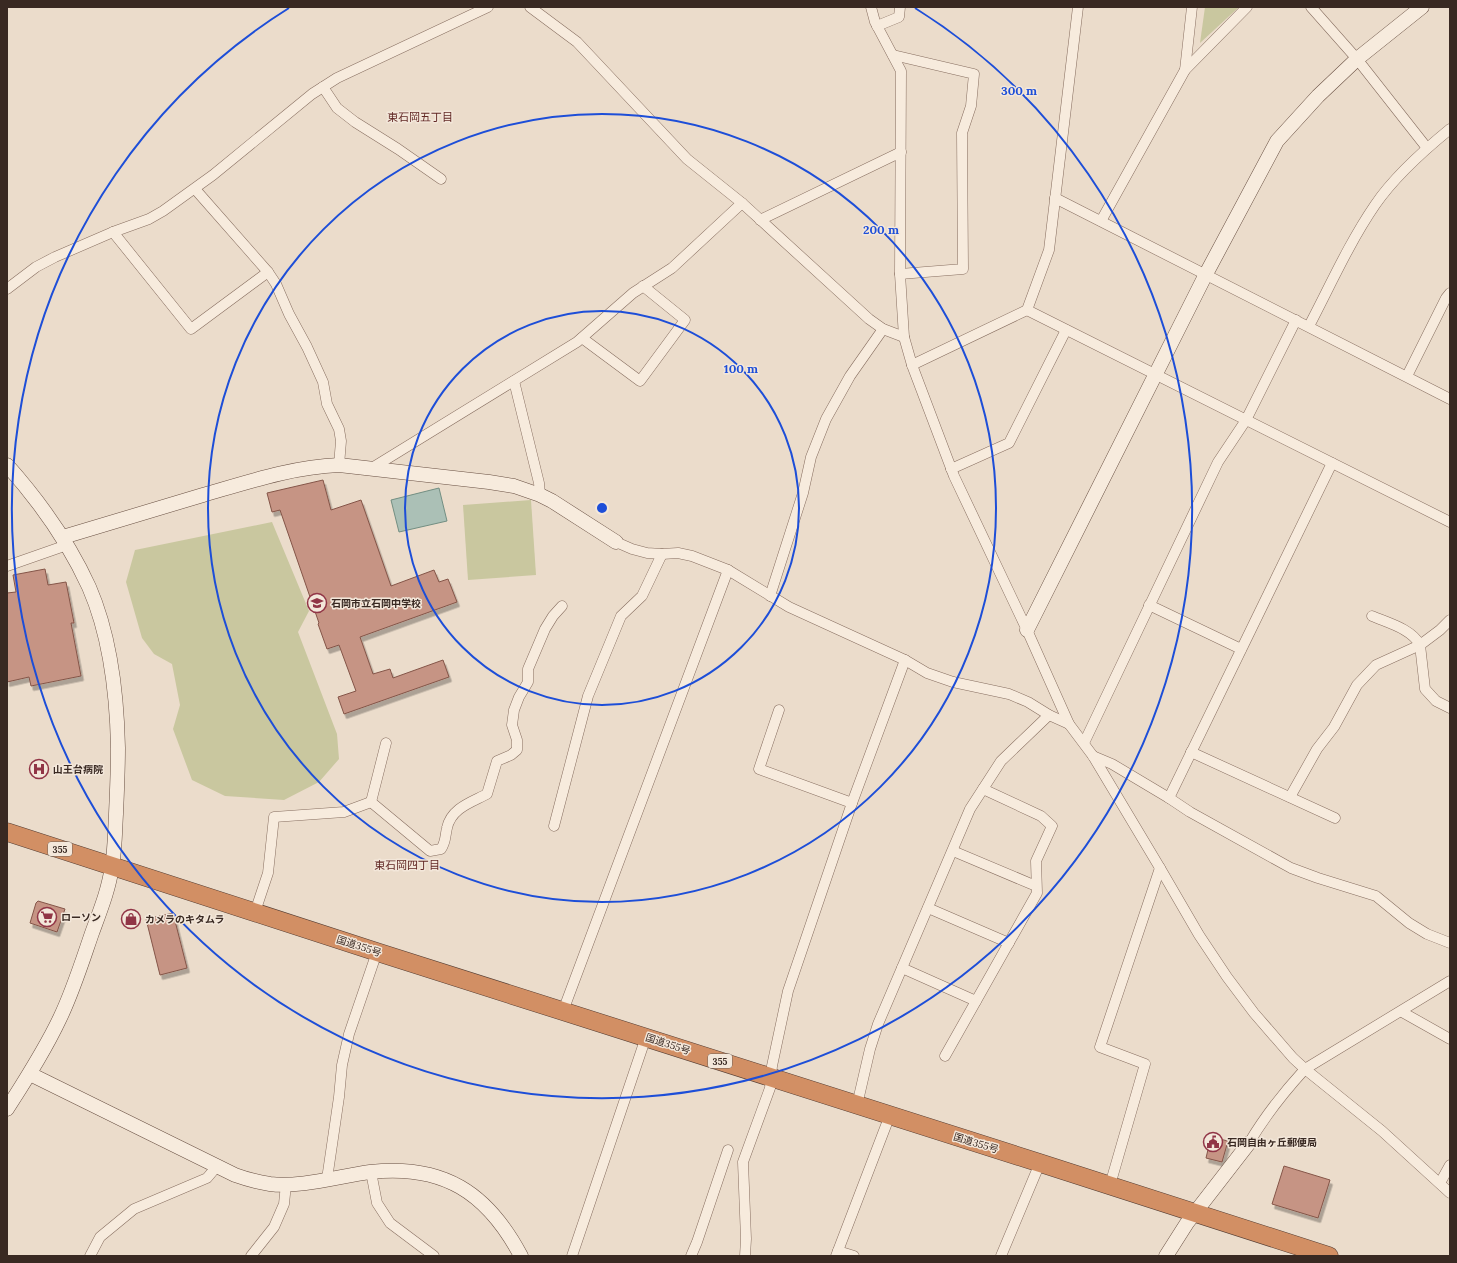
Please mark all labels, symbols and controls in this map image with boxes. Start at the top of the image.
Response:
text: 300 m [1001,83,1037,98]
district label: 東石岡五丁目 [387,110,453,124]
text: 200 m [863,222,899,237]
text: 100 m [724,361,758,376]
centre of rings [595,501,609,515]
school or university icon: 石岡市立石岡中学校 [306,592,328,614]
place label: 石岡市立石岡中学校 [331,597,421,610]
hospital icon: 山王台病院 [28,758,50,780]
place label: 山王台病院 [53,763,103,776]
road number: 355 [48,842,72,856]
district label: 東石岡四丁目 [374,858,440,872]
supermarket icon: ローソン [36,906,58,928]
shop icon: カメラのキタムラ [120,908,142,930]
place label: ローソン [61,911,101,924]
place label: カメラのキタムラ [145,913,225,926]
street label: 国道355号 [335,933,383,959]
street label: 国道355号 [644,1031,692,1057]
road number: 355 [708,1054,732,1068]
street label: 国道355号 [952,1130,1000,1156]
public building icon: 石岡自由ヶ丘郵便局 [1202,1131,1224,1153]
place label: 石岡自由ヶ丘郵便局 [1227,1136,1317,1149]

